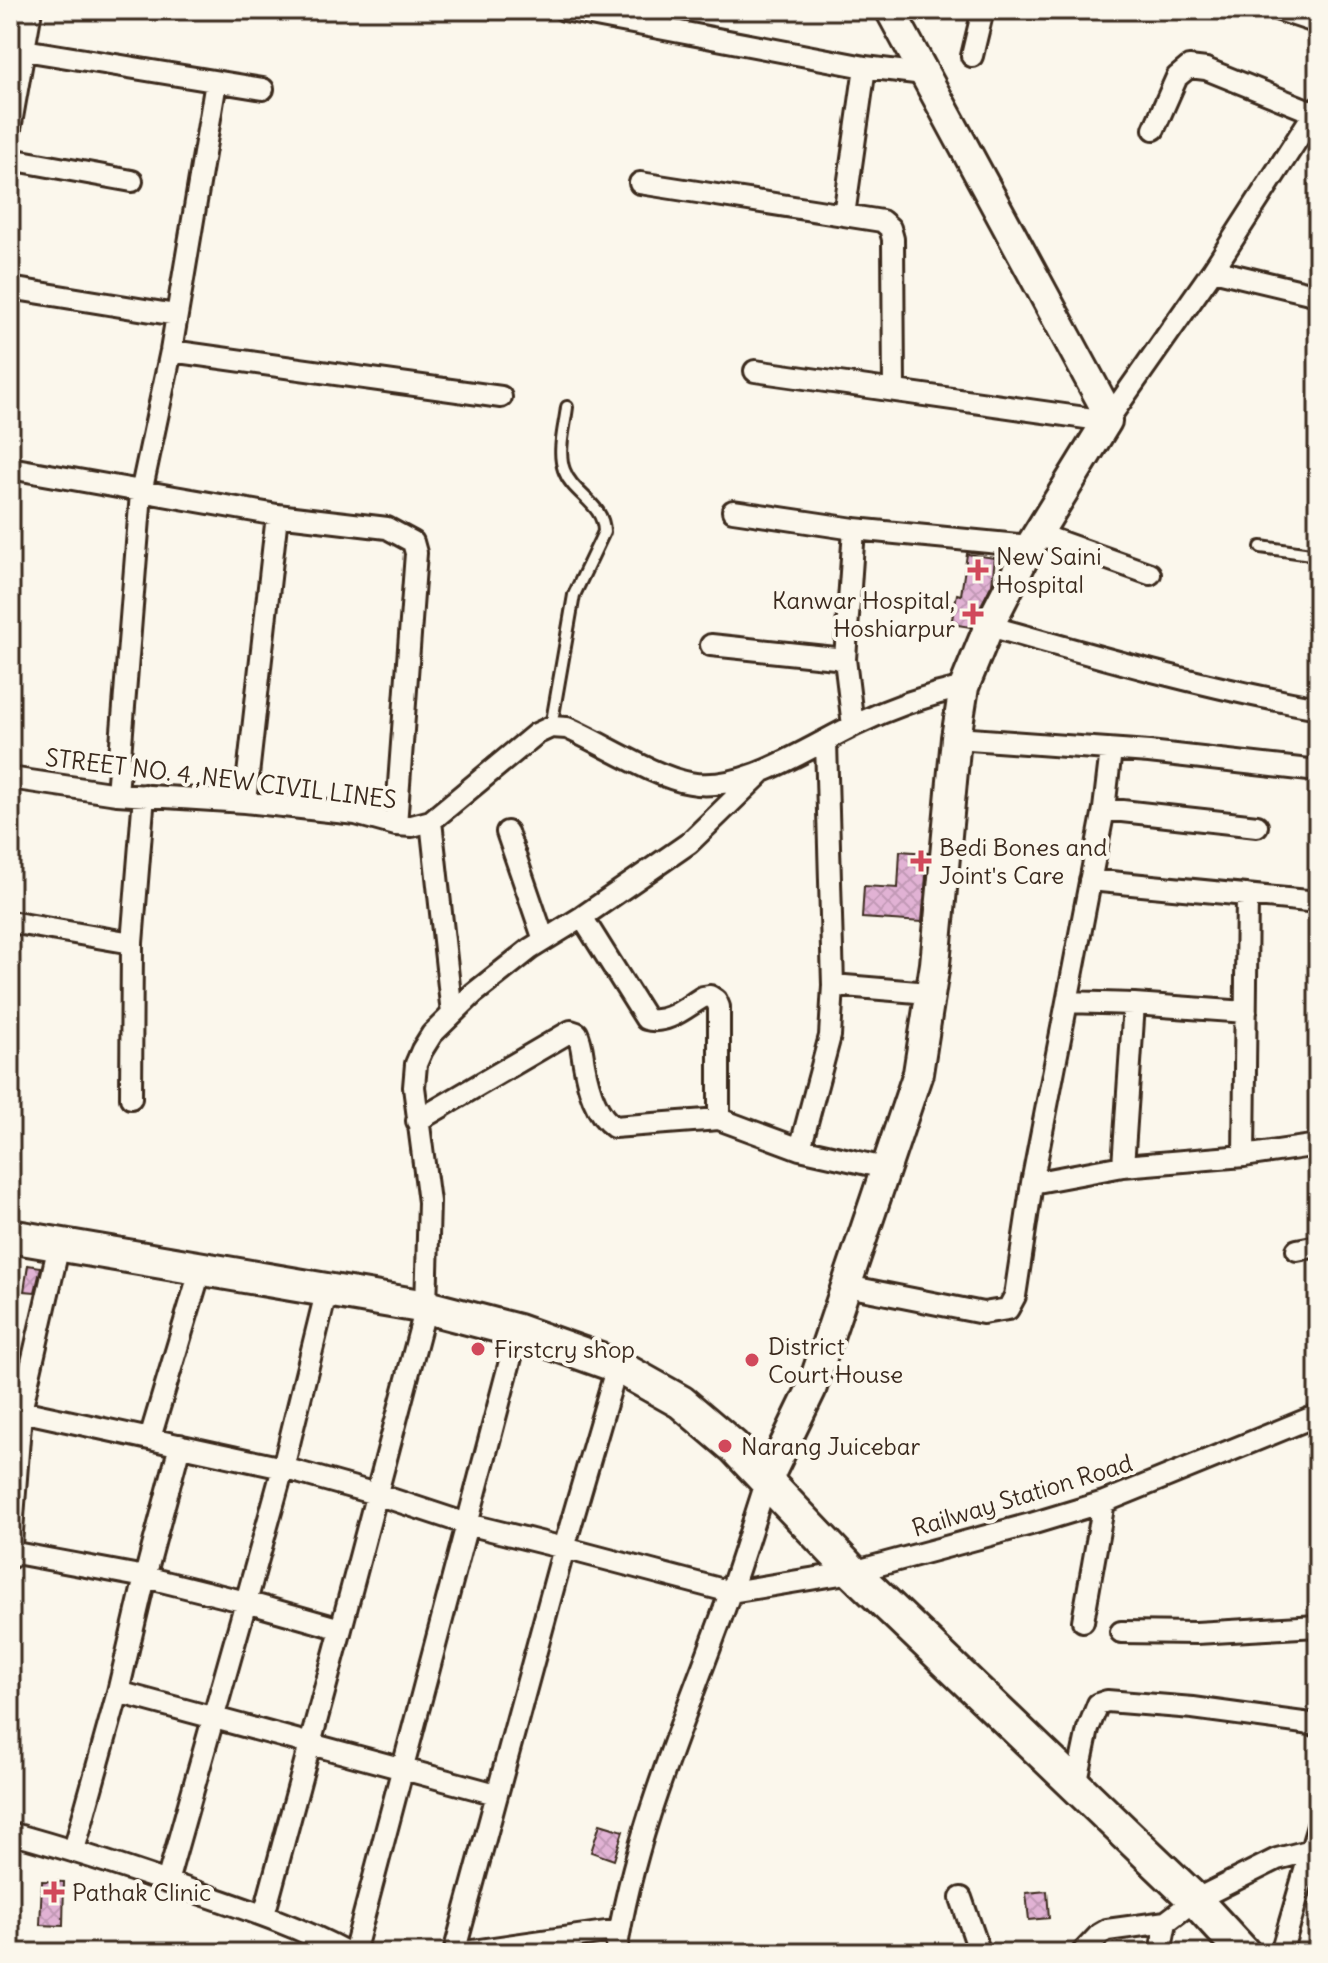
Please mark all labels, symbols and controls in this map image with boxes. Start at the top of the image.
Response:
place label: New Saini Hospital [996,541,1102,599]
marker: New Saini Hospital [967,559,989,581]
place label: Kanwar Hospital, Hoshiarpur [772,585,955,643]
marker: Kanwar Hospital, Hoshiarpur [962,603,984,625]
street label: STREET NO. 4 ,NEW CIVIL LINES [44,742,398,814]
place label: Bedi Bones and Joint's Care [939,832,1107,890]
marker: Bedi Bones and Joint's Care [910,850,932,872]
place label: District Court House [768,1331,903,1389]
place label: Firstcry shop [494,1334,635,1364]
marker: Firstcry shop [469,1340,487,1358]
marker: District Court House [743,1351,761,1369]
place label: Narang Juicebar [741,1431,921,1461]
marker: Narang Juicebar [716,1437,734,1455]
street label: Railway Station Road [908,1447,1136,1543]
place label: Pathak Clinic [72,1877,211,1907]
marker: Pathak Clinic [43,1881,65,1903]

